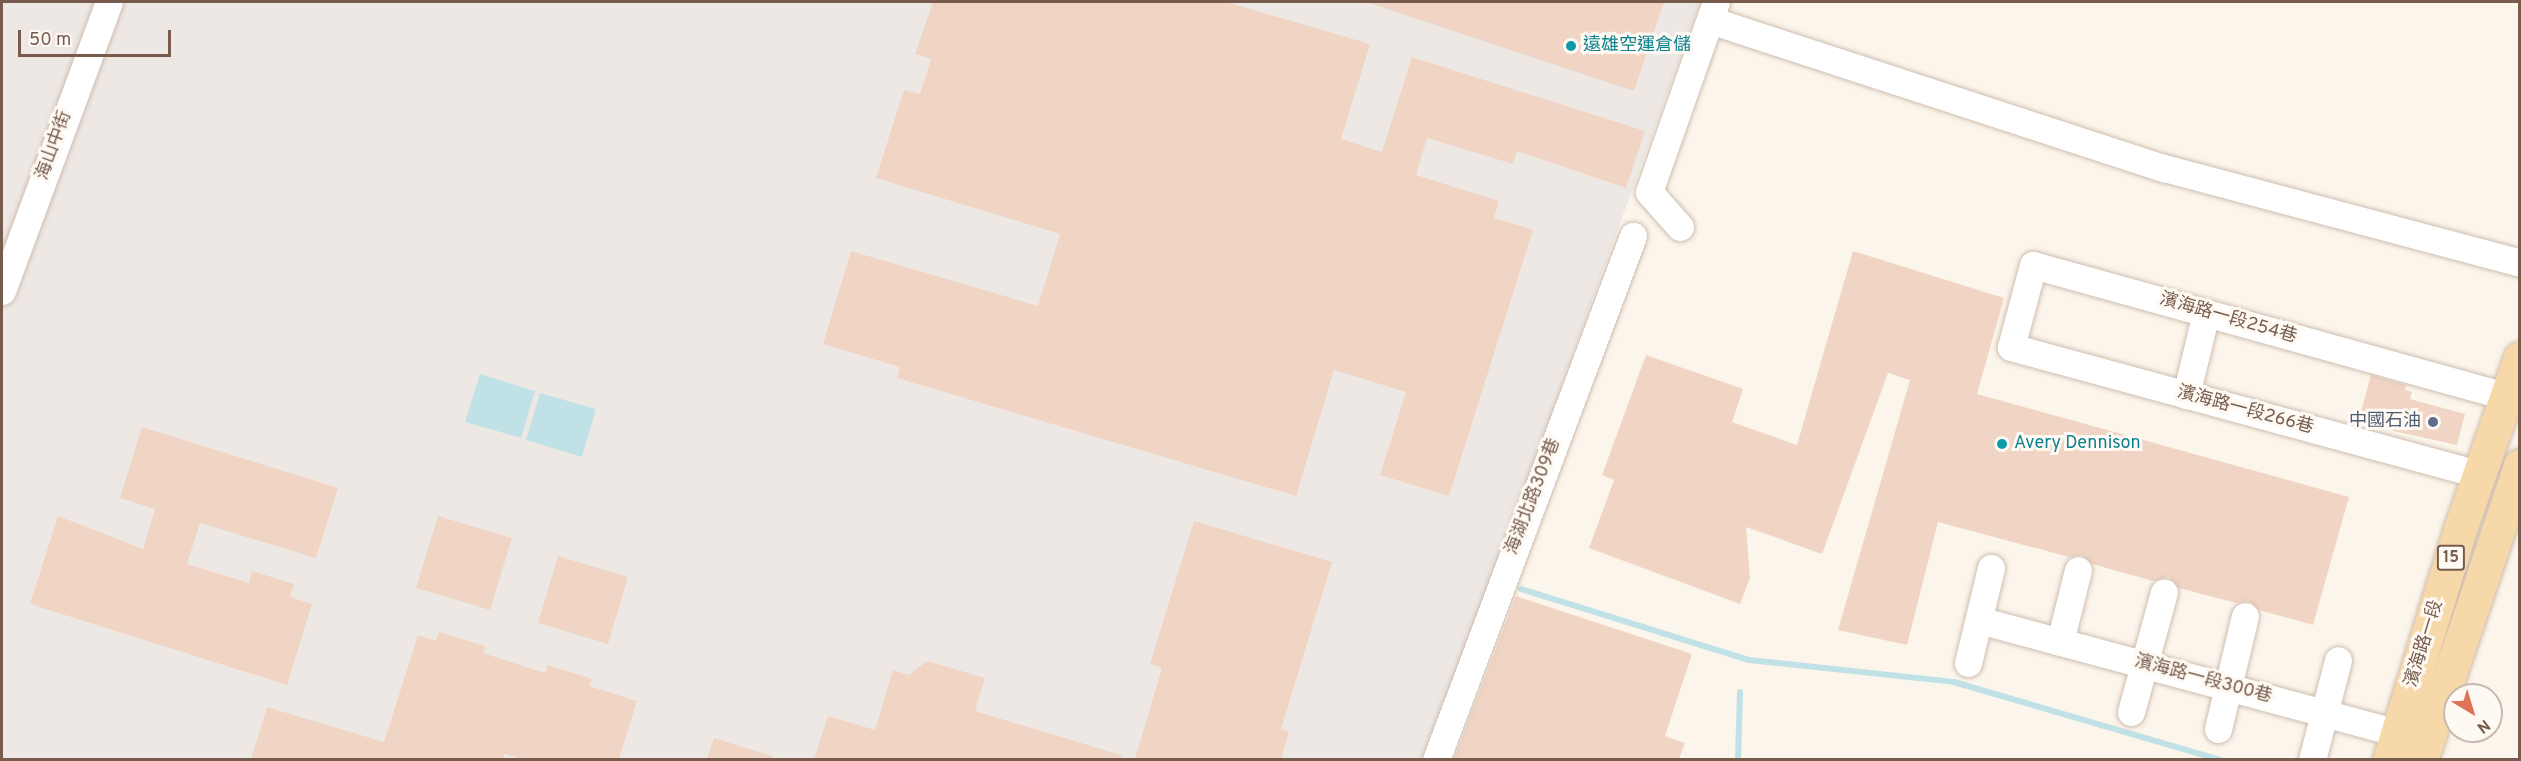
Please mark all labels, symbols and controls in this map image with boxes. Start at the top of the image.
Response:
scale bar [21,18,174,56]
text: 50 m [29,29,71,52]
place label: 遠雄空運倉儲 [1583,35,1691,57]
marker: 遠雄空運倉儲 [1564,39,1578,53]
street label: 海山中街 [33,108,77,184]
street label: 濱海路一段254巷 [2157,289,2299,349]
street label: 濱海路一段266巷 [2174,382,2316,440]
place label: 中國石油 [2349,411,2421,433]
marker: 中國石油 [2426,415,2440,429]
place label: Avery Dennison [2014,433,2141,455]
street label: 海湖北路309巷 [1502,436,1566,558]
marker: Avery Dennison [1995,437,2009,451]
road number: 15 [2436,545,2466,571]
street label: 濱海路一段 [2402,598,2448,690]
street label: 濱海路一段300巷 [2132,651,2274,709]
north arrow [2443,683,2503,743]
text: N [2472,714,2494,737]

